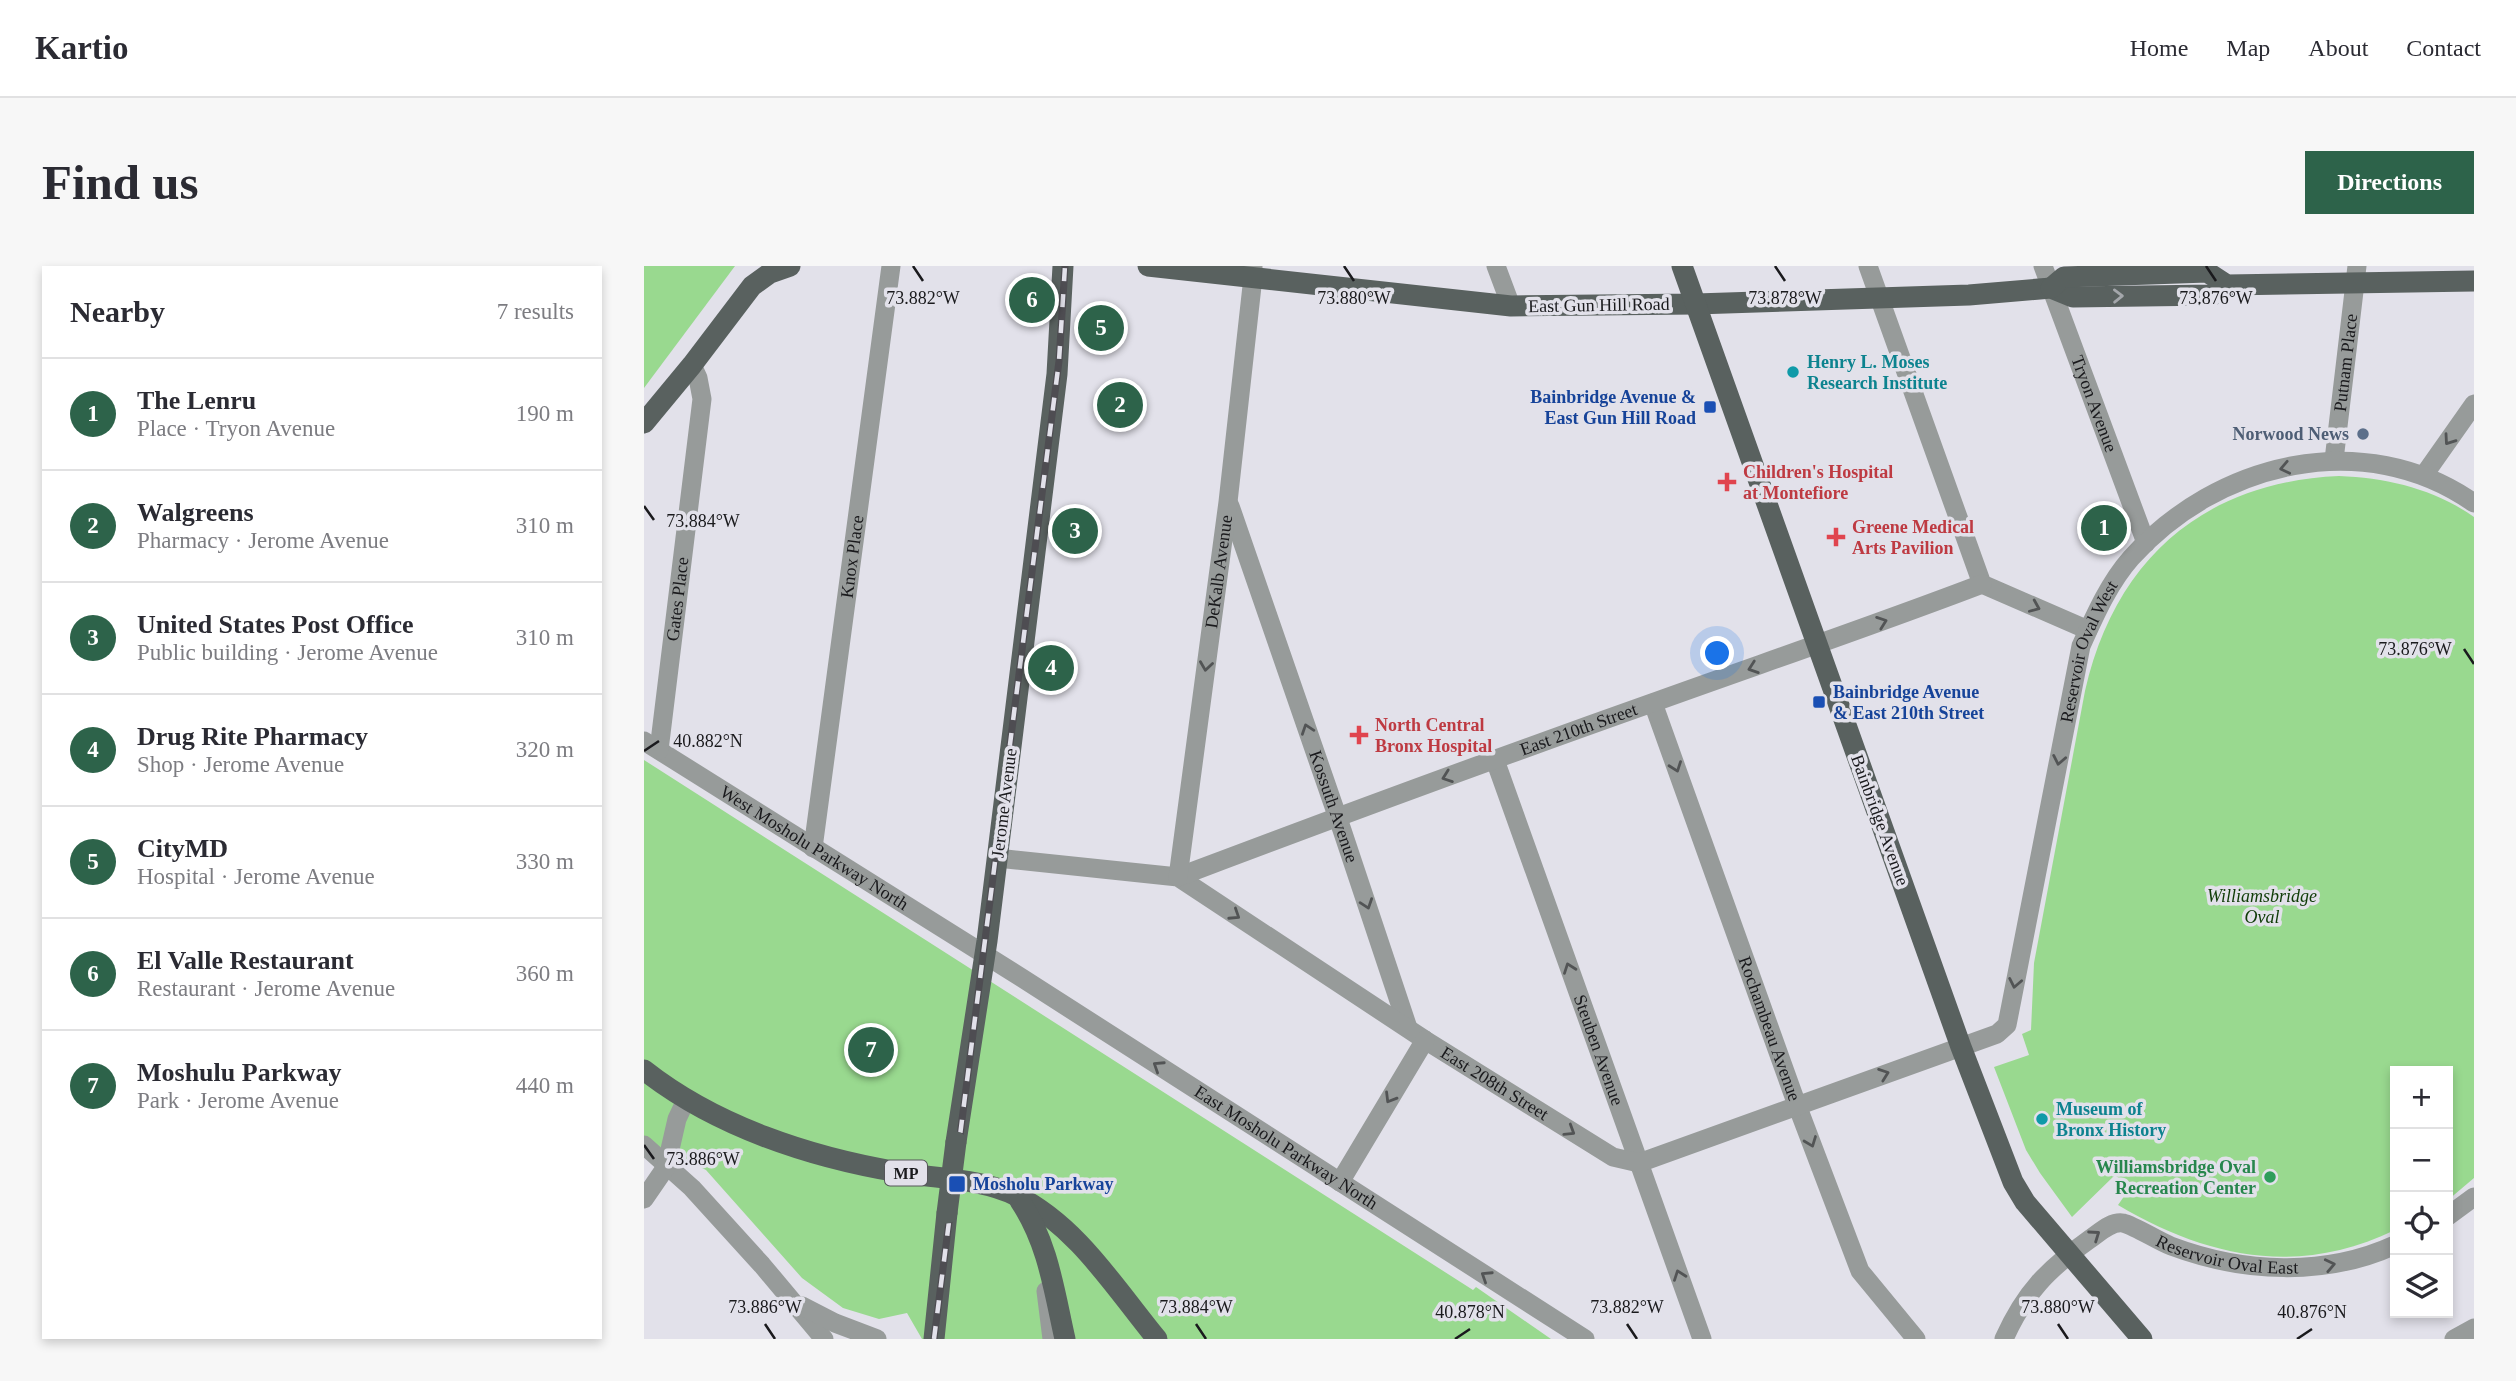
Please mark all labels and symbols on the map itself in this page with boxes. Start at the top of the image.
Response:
pin: 6 [1009,274,1055,326]
text: 73.882°W [886,288,960,308]
text: 73.880°W [1317,288,1391,308]
text: 73.878°W [1748,288,1822,308]
text: 73.876°W [2179,288,2253,308]
one-way arrow [2112,289,2123,304]
street label: East Gun Hill Road [1528,294,1670,316]
pin: 5 [1078,302,1124,354]
street label: Putnam Place [2330,313,2361,413]
place label: Henry L. Moses Research Institute [1807,352,1947,393]
street label: Tryon Avenue [2067,353,2121,455]
marker: Henry L. Moses Research Institute [1785,364,1801,380]
pin: 2 [1097,379,1143,431]
place label: Bainbridge Avenue & East Gun Hill Road [1530,387,1696,428]
marker: Bainbridge Avenue & East Gun Hill Road [1702,399,1718,415]
place label: Norwood News [2233,424,2349,444]
marker: Norwood News [2355,426,2371,442]
one-way arrow [2445,432,2457,445]
one-way arrow [2279,459,2291,474]
place label: Children's Hospital at Montefiore [1743,462,1893,503]
marker: Children's Hospital at Montefiore [1717,472,1737,492]
pin: 1 [2081,502,2127,554]
pin: 3 [1052,505,1098,557]
text: 73.884°W [666,511,740,531]
street label: Knox Place [837,514,868,599]
street label: DeKalb Avenue [1201,514,1236,630]
place label: Greene Medical Arts Pavilion [1852,517,1974,558]
marker: Greene Medical Arts Pavilion [1826,527,1846,547]
street label: Gates Place [662,556,693,642]
street label: Reservoir Oval West [2056,577,2122,724]
one-way arrow [2028,599,2040,613]
one-way arrow [1875,616,1887,630]
your location [1700,636,1734,670]
text: 73.876°W [2378,639,2452,659]
pin: 4 [1028,642,1074,694]
one-way arrow [1748,660,1760,674]
one-way arrow [1199,661,1214,672]
place label: Bainbridge Avenue & East 210th Street [1833,682,1984,723]
marker: Bainbridge Avenue & East 210th Street [1811,694,1827,710]
street label: East 210th Street [1517,699,1640,759]
place label: North Central Bronx Hospital [1375,715,1492,756]
one-way arrow [1301,723,1315,735]
marker: North Central Bronx Hospital [1349,725,1369,745]
text: 40.882°N [673,731,743,751]
street label: Jerome Avenue [987,747,1021,859]
street label: Kossuth Avenue [1305,748,1362,865]
street label: Bainbridge Avenue [1847,752,1913,888]
one-way arrow [2052,754,2067,766]
one-way arrow [1668,760,1682,772]
one-way arrow [1441,769,1453,783]
street label: West Mosholu Parkway North [717,781,912,914]
park label: Williamsbridge Oval [2207,886,2317,927]
one-way arrow [1359,898,1373,910]
one-way arrow [1227,906,1240,919]
street label: Rochambeau Avenue [1735,954,1805,1104]
one-way arrow [1563,963,1577,975]
one-way arrow [2008,977,2023,989]
street label: Steuben Avenue [1570,992,1628,1108]
pin: 7 [848,1024,894,1076]
street label: East 208th Street [1437,1042,1552,1124]
one-way arrow [1153,1061,1166,1074]
one-way arrow [1878,1068,1890,1082]
street label: East Mosholu Parkway North [1191,1081,1382,1213]
one-way arrow [1385,1090,1398,1103]
place label: Museum of Bronx History [2056,1099,2166,1140]
marker: Museum of Bronx History [2034,1111,2050,1127]
one-way arrow [1563,1122,1576,1135]
one-way arrow [1803,1136,1817,1148]
text: 73.886°W [666,1149,740,1169]
place label: Williamsbridge Oval Recreation Center [2096,1157,2256,1198]
road number: MP [885,1160,927,1186]
marker: Williamsbridge Oval Recreation Center [2262,1169,2278,1185]
marker: Mosholu Parkway [947,1174,967,1194]
place label: Mosholu Parkway [973,1174,1114,1194]
one-way arrow [2087,1231,2100,1243]
street label: Reservoir Oval East [2153,1231,2299,1278]
one-way arrow [2324,1258,2336,1273]
one-way arrow [1673,1269,1687,1281]
one-way arrow [1481,1271,1494,1284]
text: 73.886°W [728,1297,802,1317]
text: 73.884°W [1159,1297,1233,1317]
text: 73.882°W [1590,1297,1664,1317]
text: 73.880°W [2021,1297,2095,1317]
text: 40.878°N [1435,1302,1505,1322]
text: 40.876°N [2277,1302,2347,1322]

